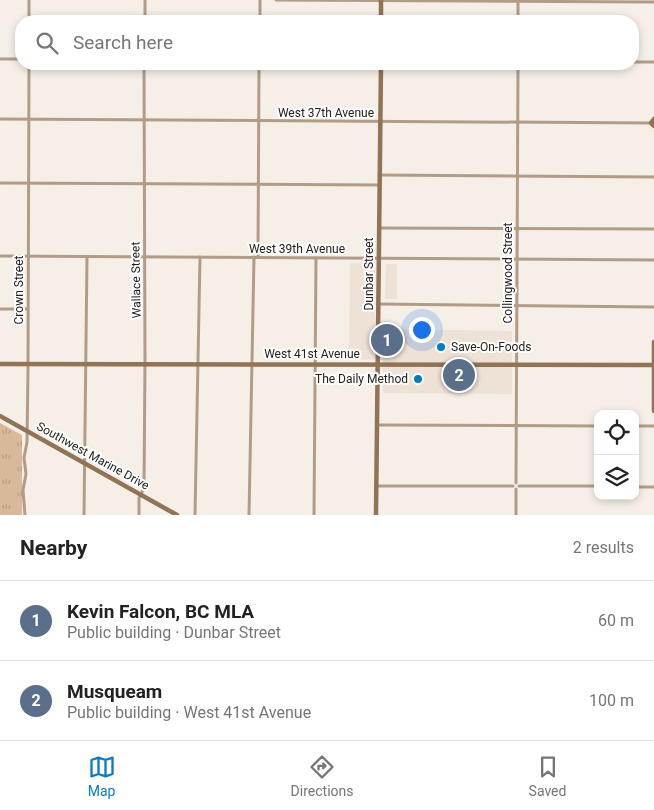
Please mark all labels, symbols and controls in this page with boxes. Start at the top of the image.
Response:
search box [15,15,639,70]
icon: search [33,29,61,57]
text: Search here [73,31,173,54]
street label: West 37th Avenue [278,106,374,120]
street label: Collingwood Street [501,222,515,323]
street label: Dunbar Street [362,237,376,311]
street label: Wallace Street [128,241,144,318]
street label: West 39th Avenue [249,242,345,256]
street label: Crown Street [12,255,26,324]
your location [409,317,435,343]
pin: 1 [371,321,403,359]
place label: Save-On-Foods [451,340,531,354]
marker: Save-On-Foods [435,341,447,353]
street label: West 41st Avenue [264,347,360,361]
pin: 2 [443,356,475,394]
place label: The Daily Method [315,372,408,386]
marker: The Daily Method [412,373,424,385]
map controls [594,410,639,500]
button: locate [594,410,639,455]
street label: Southwest Marine Drive [34,419,152,493]
button: layers [594,455,639,500]
text: Nearby [20,536,87,560]
text: 2 results [573,538,634,557]
text: Kevin Falcon, BC MLA [67,600,254,623]
text: 1 [31,611,41,630]
text: 60 m [598,611,634,630]
text: Public building · Dunbar Street [67,623,281,642]
text: Musqueam [67,680,162,703]
text: 2 [31,691,41,710]
text: 100 m [589,691,634,710]
text: Public building · West 41st Avenue [67,703,311,722]
tab: Map [88,753,116,799]
tab: Directions [291,753,354,799]
tab: Saved [529,753,566,799]

